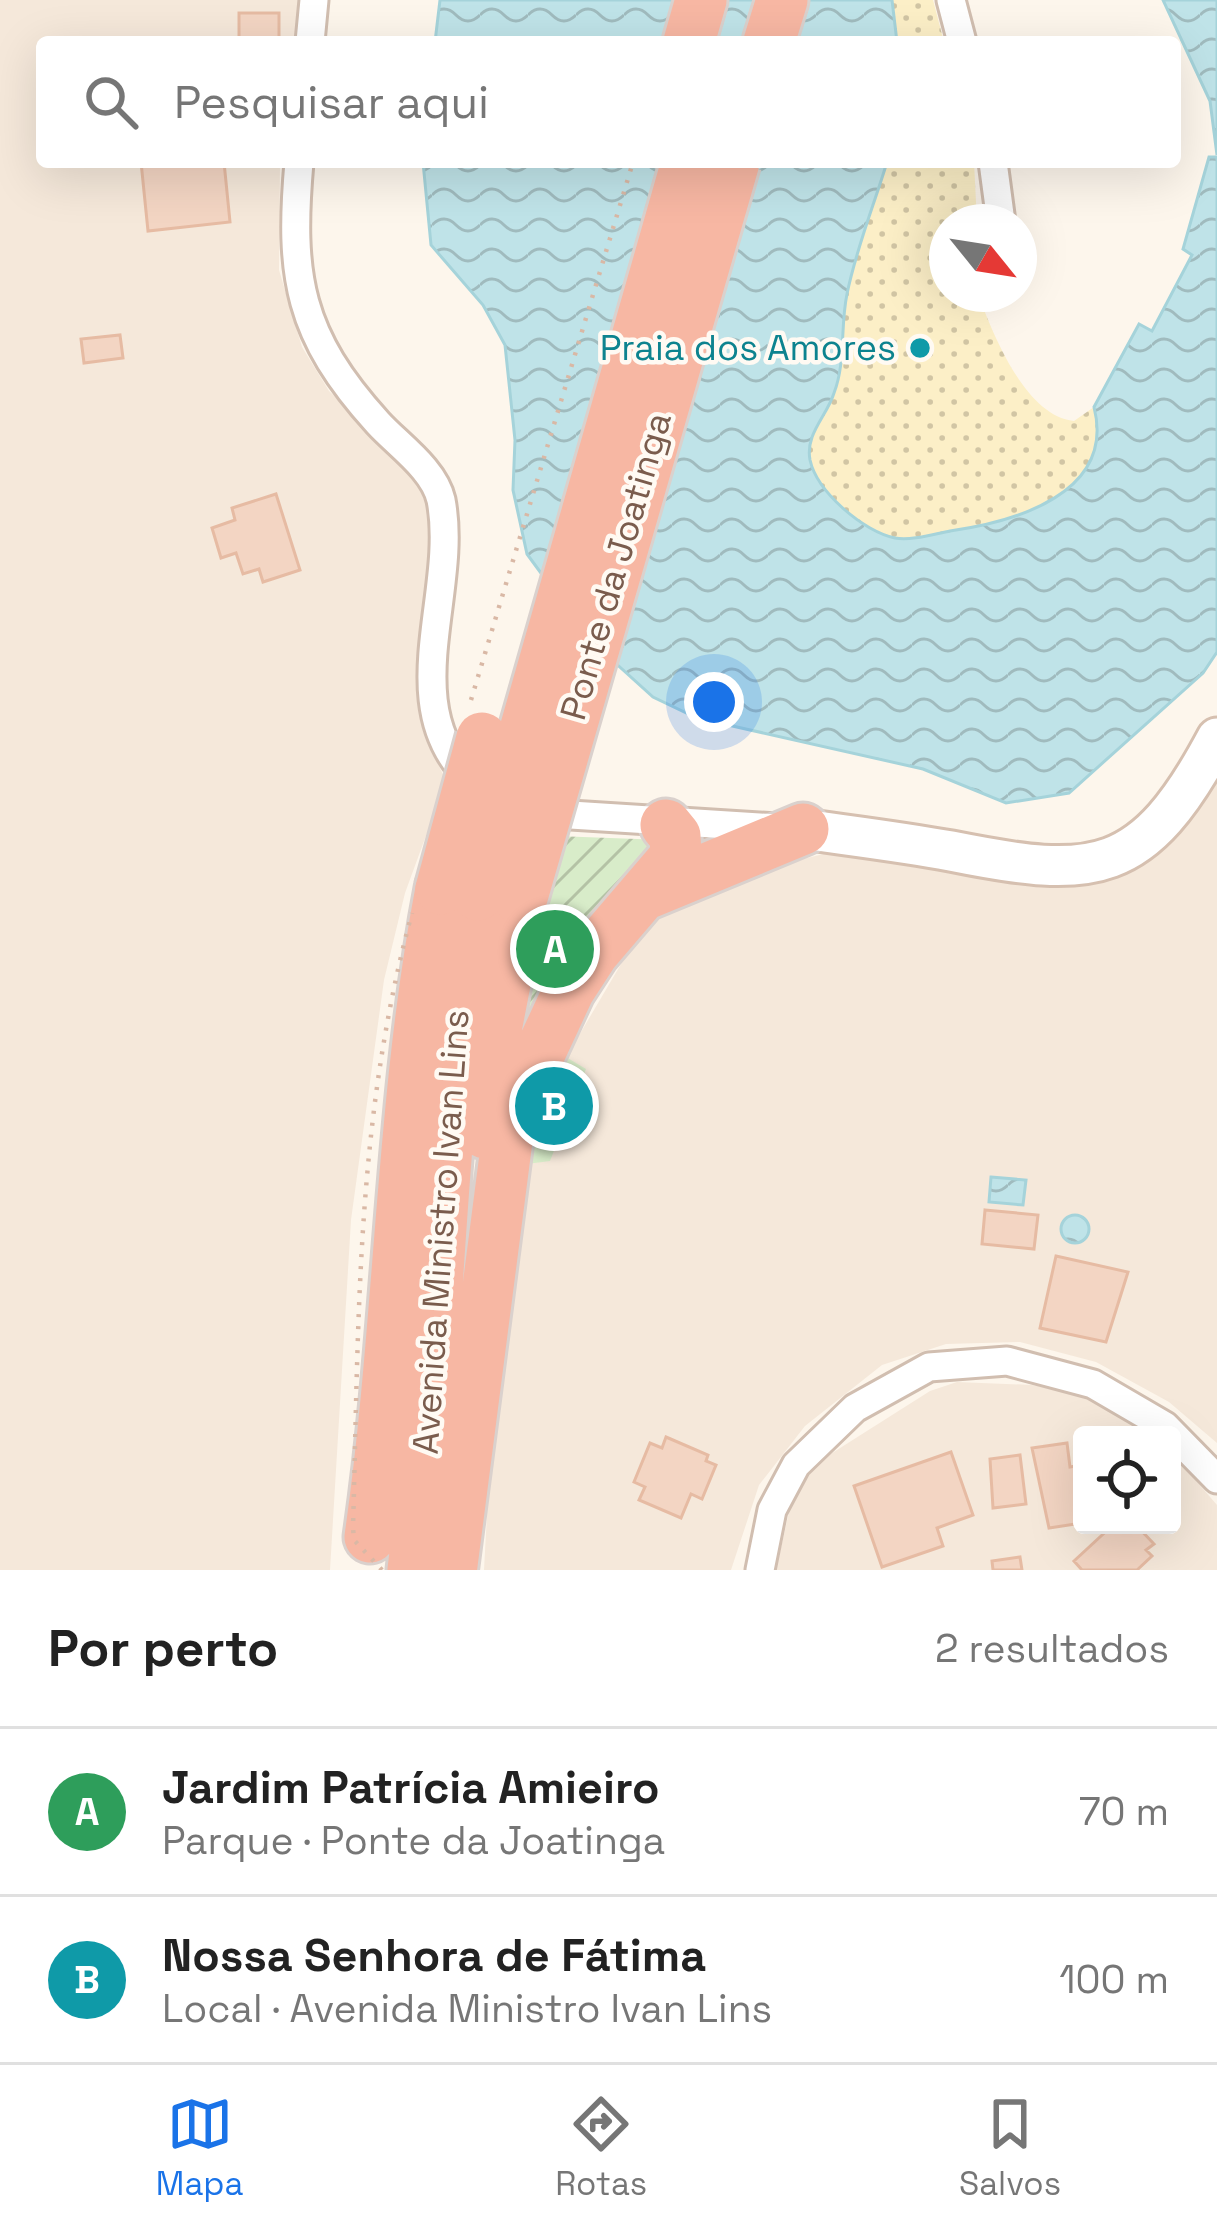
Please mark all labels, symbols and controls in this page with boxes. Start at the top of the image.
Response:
search box [36,36,1181,168]
icon: search [78,69,144,135]
text: Pesquisar aqui [174,74,489,131]
north arrow [929,204,1037,312]
place label: Praia dos Amores [600,325,896,371]
marker: Praia dos Amores [907,335,933,361]
street label: Ponte da Joatinga [550,407,682,725]
your location [684,672,744,732]
pin: A [516,904,594,994]
street label: Avenida Ministro Ivan Lins [403,1008,479,1456]
pin: B [515,1061,593,1151]
map controls [1073,1426,1181,1534]
button: locate [1073,1426,1181,1534]
text: Por perto [48,1616,278,1681]
text: 2 resultados [935,1624,1169,1673]
text: Jardim Patrícia Amieiro [162,1759,660,1816]
text: A [75,1787,99,1836]
text: 70 m [1079,1787,1169,1836]
text: Parque · Ponte da Joatinga [162,1816,665,1865]
text: Nossa Senhora de Fátima [162,1927,706,1984]
text: B [74,1955,100,2004]
text: 100 m [1059,1955,1169,2004]
text: Local · Avenida Ministro Ivan Lins [162,1984,772,2033]
tab: Mapa [156,2091,244,2205]
tab: Rotas [555,2091,647,2205]
tab: Salvos [959,2091,1061,2205]

